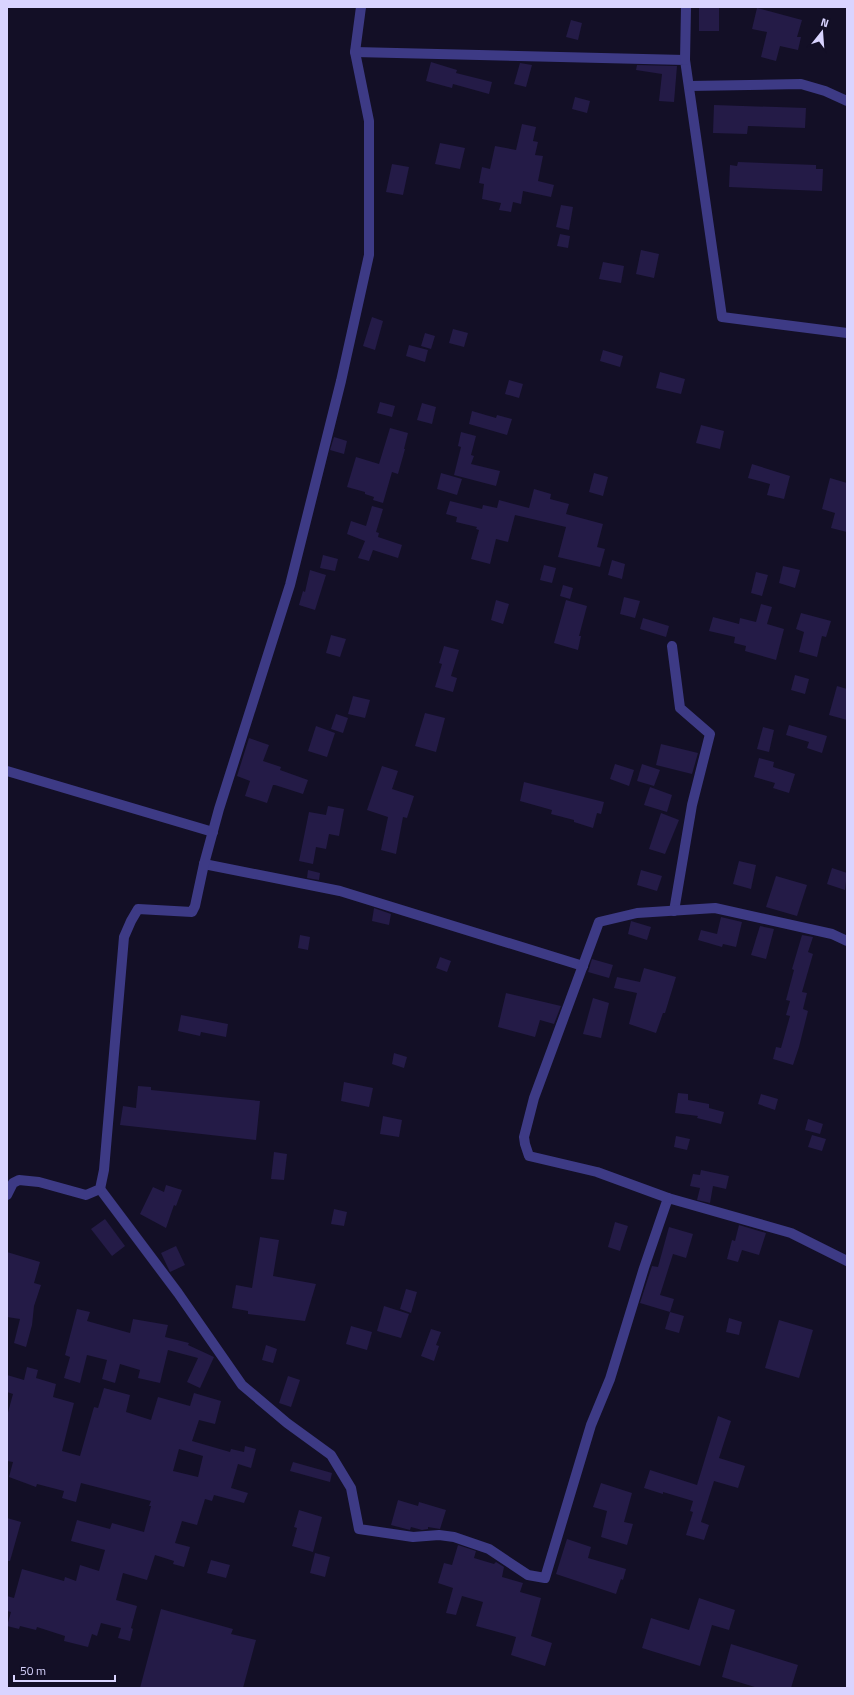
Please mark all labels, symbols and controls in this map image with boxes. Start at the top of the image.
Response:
north arrow [802,12,842,52]
text: N [819,14,831,31]
scale bar [14,1657,115,1683]
text: 50 m [20,1661,46,1680]

